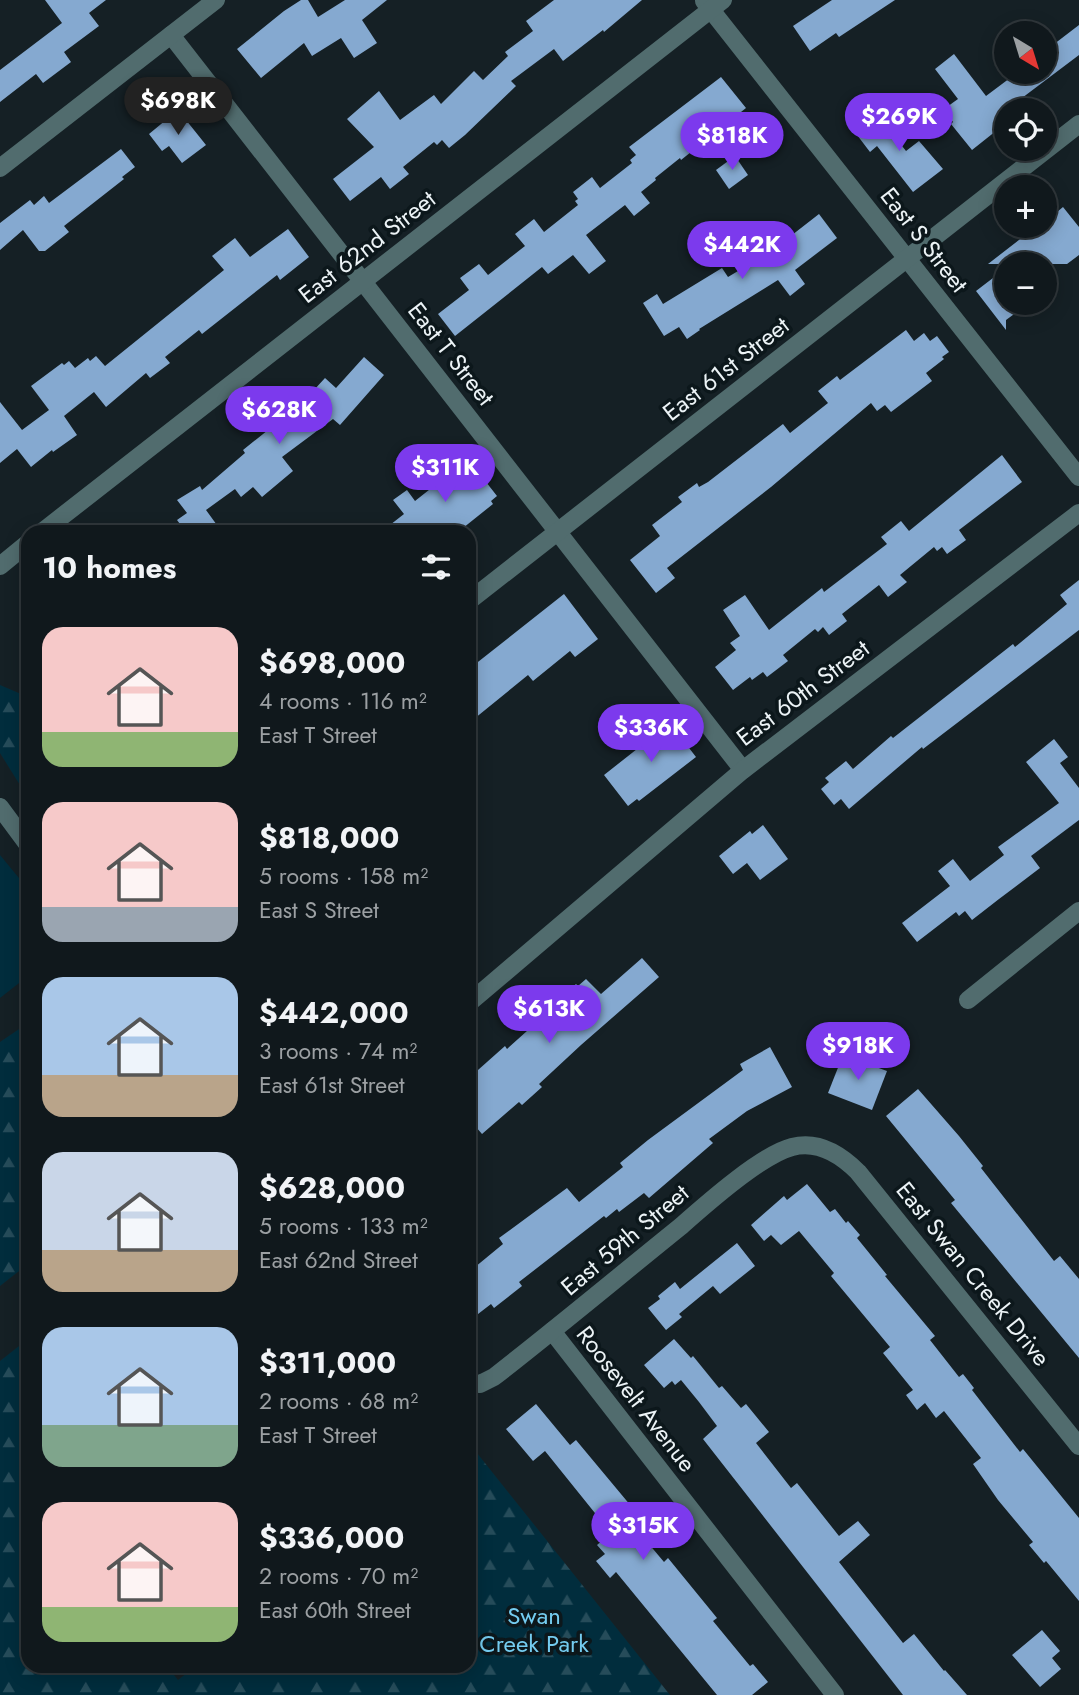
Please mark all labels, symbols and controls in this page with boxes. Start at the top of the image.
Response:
north arrow [994,21,1057,84]
map controls [994,21,1057,315]
pin: $698K [129,78,227,137]
text: $698K [140,83,216,117]
pin: $269K [850,94,948,153]
button: locate [994,98,1057,161]
text: $269K [861,99,937,133]
pin: $818K [683,113,781,172]
text: $818K [697,118,767,152]
button: + [994,175,1057,238]
street label: East S Street [872,180,977,300]
street label: East 62nd Street [291,182,443,311]
pin: $442K [693,222,791,281]
text: $442K [703,227,781,261]
button: − [994,252,1057,315]
street label: East T Street [400,294,503,413]
street label: East 61st Street [655,308,796,429]
pin: $628K [230,386,328,446]
text: $628K [241,392,317,426]
pin: $311K [396,444,494,504]
text: $311K [411,450,479,484]
text: 10 homes [42,546,176,589]
icon: filters [417,548,455,586]
street label: East 60th Street [729,631,877,754]
text: $698,000 [259,641,405,684]
icon: home [98,655,182,739]
text: 4 rooms · 116 m² [259,684,427,718]
pin: $336K [602,704,700,764]
text: $336K [614,710,688,744]
text: East T Street [259,718,377,752]
text: $818,000 [259,816,399,859]
icon: home [98,830,182,914]
text: 5 rooms · 158 m² [259,859,428,893]
text: East S Street [259,893,379,927]
pin: $613K [500,986,598,1045]
text: $442,000 [259,991,409,1034]
text: $613K [513,991,585,1025]
icon: home [98,1005,182,1089]
pin: $918K [809,1023,907,1082]
text: $918K [822,1028,894,1062]
text: 3 rooms · 74 m² [259,1034,417,1068]
text: East 61st Street [259,1068,405,1102]
text: $628,000 [259,1166,405,1209]
street label: East Swan Creek Drive [888,1174,1059,1373]
street label: East 59th Street [553,1175,696,1304]
icon: home [98,1180,182,1264]
text: 5 rooms · 133 m² [259,1209,428,1243]
text: East 62nd Street [259,1243,418,1277]
street label: Roosevelt Avenue [568,1318,705,1479]
text: $311,000 [259,1341,396,1384]
icon: home [98,1355,182,1439]
text: 2 rooms · 68 m² [259,1384,418,1418]
text: East T Street [259,1418,377,1452]
pin: $315K [594,1502,692,1562]
text: $315K [607,1508,679,1542]
text: $336,000 [259,1516,404,1559]
icon: home [98,1530,182,1614]
text: 2 rooms · 70 m² [259,1559,418,1593]
text: East 60th Street [259,1593,411,1627]
park label: Swan Creek Park [479,1598,589,1661]

